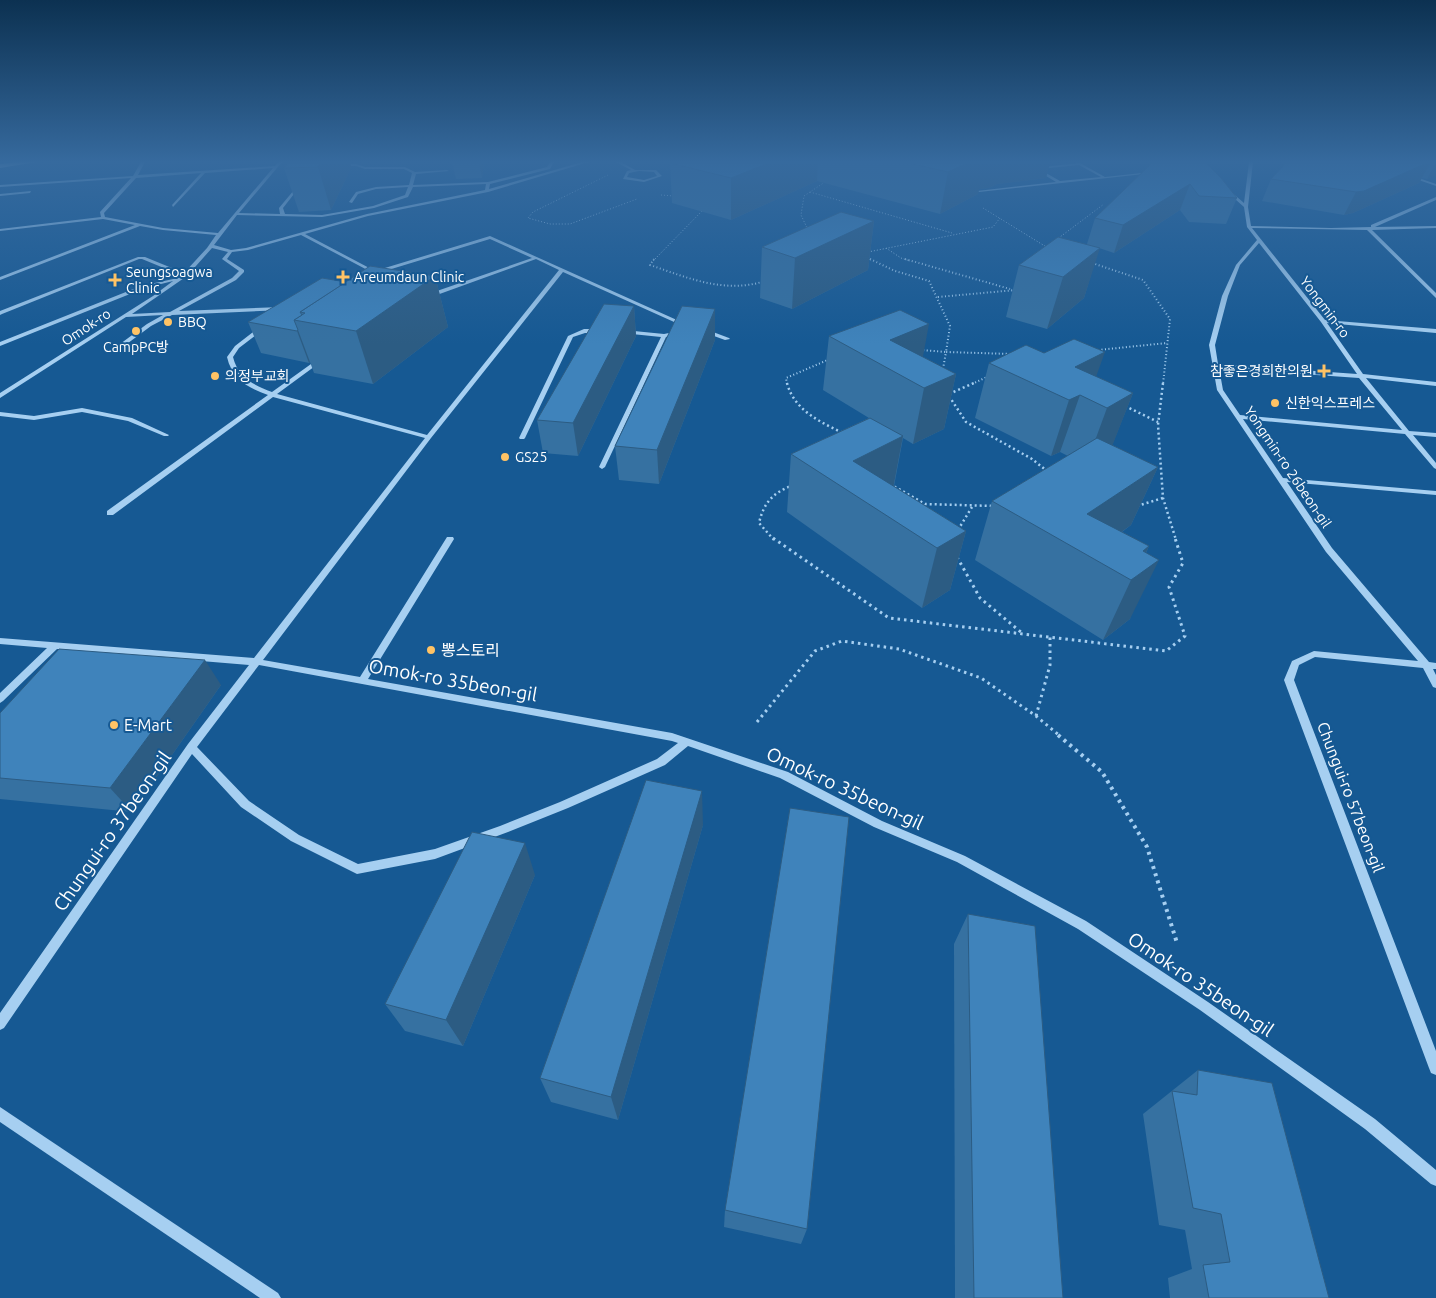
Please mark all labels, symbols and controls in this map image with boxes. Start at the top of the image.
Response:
place label: Seungsoagwa Clinic [126,264,213,296]
place label: Areumdaun Clinic [354,269,465,285]
marker: Areumdaun Clinic [336,270,350,284]
marker: Seungsoagwa Clinic [108,273,122,287]
street label: Yongmin-ro [1297,273,1353,341]
street label: Omok-ro [58,305,114,349]
place label: BBQ [178,314,207,330]
marker: BBQ [162,316,174,328]
marker: CampPC방 [130,325,142,337]
place label: CampPC방 [103,339,169,355]
place label: 참좋은경희한의원 [1210,363,1313,379]
marker: 참좋은경희한의원 [1317,364,1331,378]
place label: 의정부교회 [225,368,289,384]
marker: 의정부교회 [209,370,221,382]
place label: 신한익스프레스 [1285,395,1375,411]
marker: 신한익스프레스 [1269,397,1281,409]
street label: Yongmin-ro 26beon-gil [1241,403,1335,531]
place label: GS25 [515,449,547,465]
marker: GS25 [499,451,511,463]
place label: 뽕스토리 [441,641,500,659]
marker: 뽕스토리 [425,644,437,656]
street label: Omok-ro 35beon-gil [367,654,539,706]
place label: E-Mart [124,716,173,734]
marker: E-Mart [108,719,120,731]
street label: Chungui-ro 57beon-gil [1314,719,1388,875]
street label: Omok-ro 35beon-gil [763,742,927,834]
street label: Chungui-ro 37beon-gil [49,747,175,915]
street label: Omok-ro 35beon-gil [1124,927,1278,1041]

